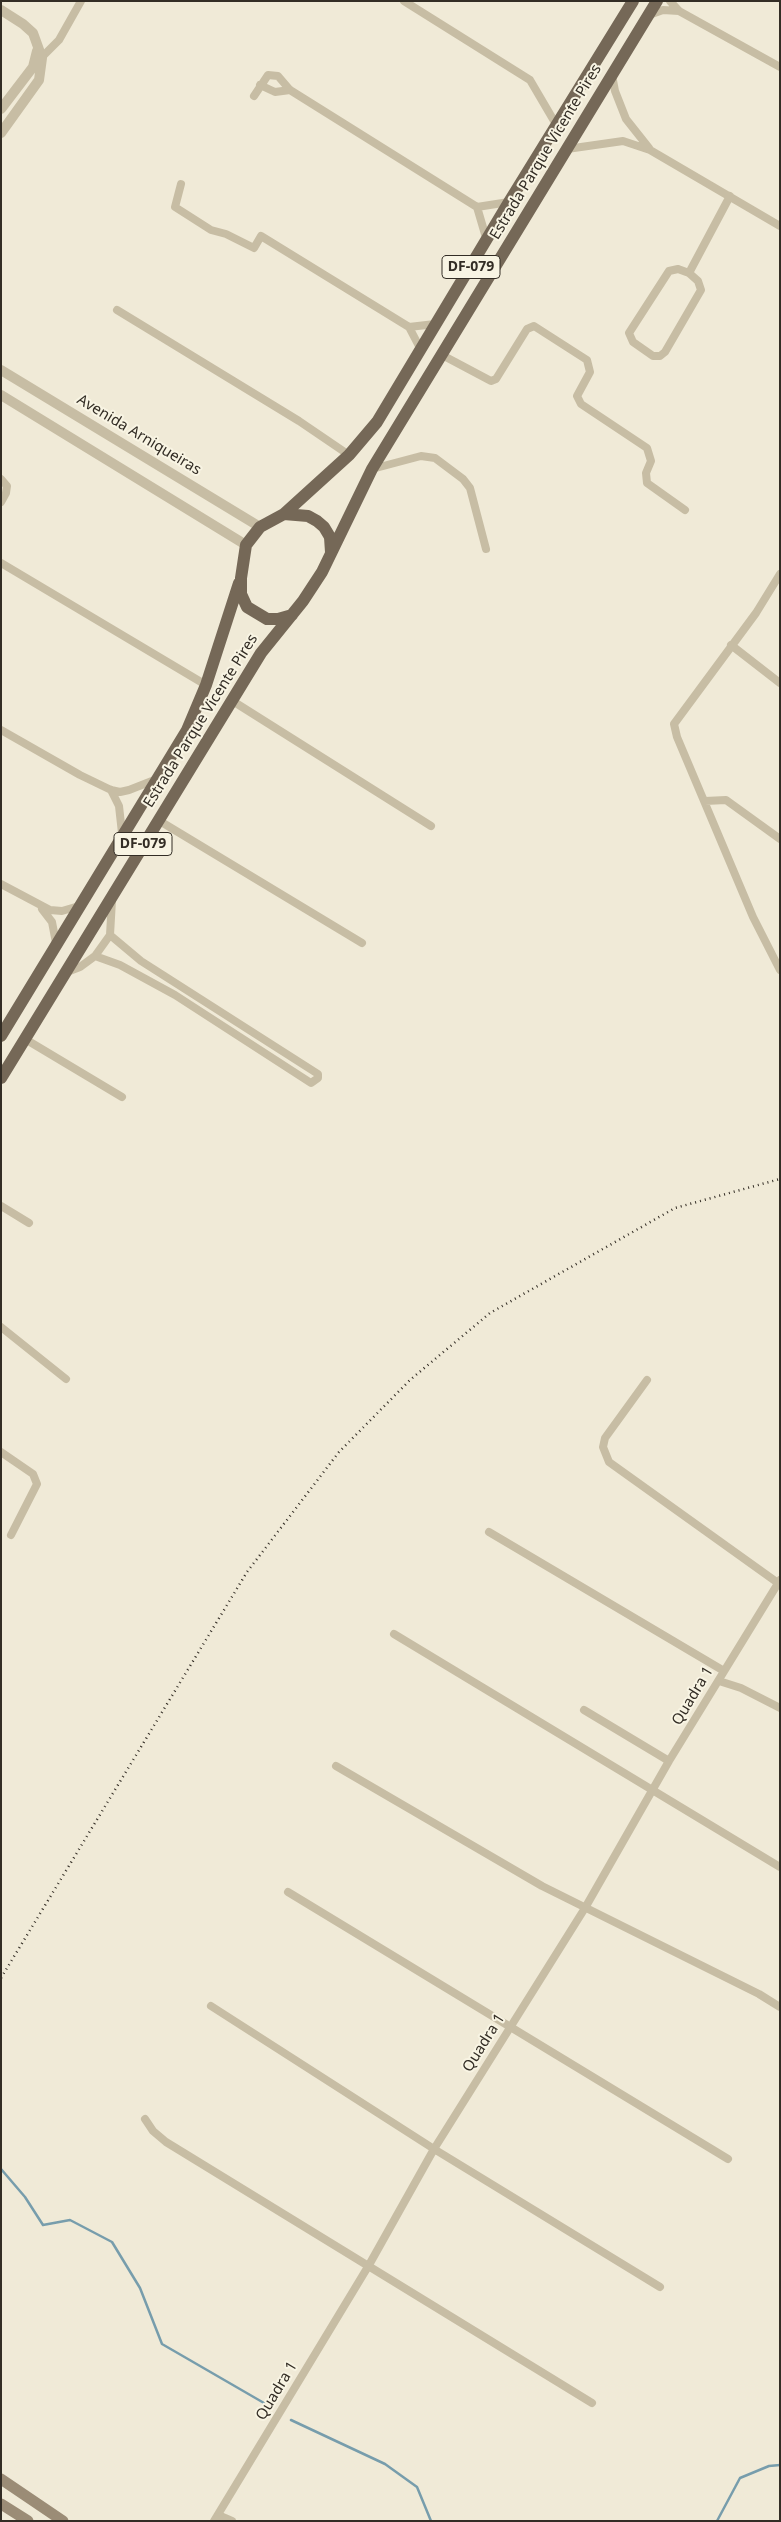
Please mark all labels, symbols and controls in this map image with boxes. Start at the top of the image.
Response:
street label: Estrada Parque Vicente Pires [487,61,605,243]
road number: DF-079 [442,256,500,278]
street label: Avenida Arniqueiras [74,391,204,479]
street label: Estrada Parque Vicente Pires [140,631,262,811]
road number: DF-079 [114,832,172,856]
street label: Quadra 1 [668,1663,718,1729]
street label: Quadra 1 [459,2010,509,2076]
street label: Quadra 1 [252,2358,302,2424]

